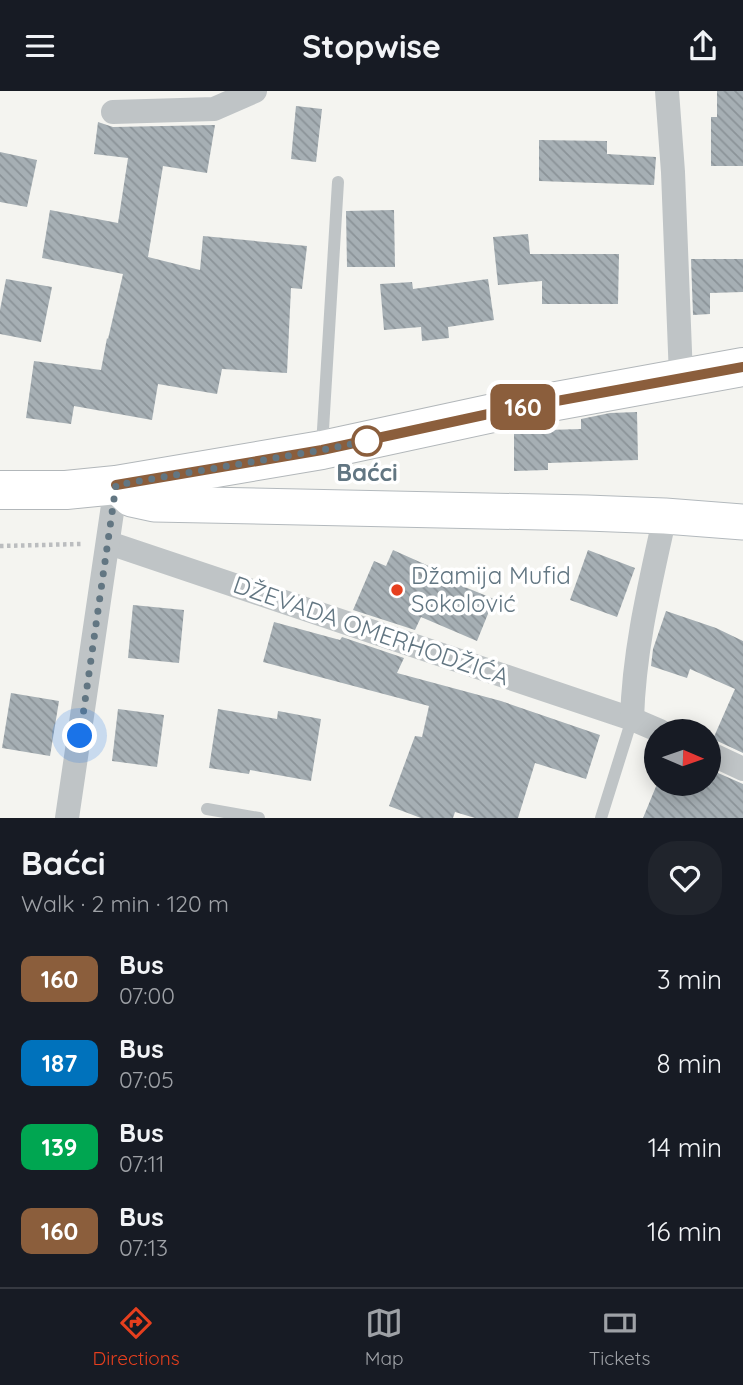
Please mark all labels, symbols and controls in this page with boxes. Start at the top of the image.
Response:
text: Stopwise [302,26,441,66]
icon: menu [21,27,59,65]
icon: share [684,27,722,65]
line badge: 160 [483,384,563,430]
text: 160 [504,392,542,422]
marker: Baćci [352,426,382,456]
place label: Baćci [336,457,398,487]
place label: Džamija Mufid Sokolović [411,560,571,618]
street label: DŽEVADA OMERHODŽIĆA [229,569,513,691]
marker: Džamija Mufid Sokolović [389,582,405,598]
your location [62,718,97,753]
north arrow [644,719,721,796]
map controls [644,719,721,796]
button: heart [648,841,722,915]
text: Baćci [21,842,105,883]
text: Walk · 2 min · 120 m [21,889,229,918]
text: Bus [119,948,164,981]
text: 3 min [657,963,722,996]
text: 160 [41,964,78,994]
text: 07:00 [119,981,175,1010]
text: Bus [119,1032,164,1065]
text: 8 min [657,1047,722,1080]
text: 187 [42,1048,77,1078]
text: 07:05 [119,1065,174,1094]
text: Bus [119,1116,164,1149]
text: 14 min [648,1131,722,1164]
text: 139 [42,1132,77,1162]
text: 07:11 [119,1149,165,1178]
text: Bus [119,1200,164,1233]
text: 16 min [647,1215,722,1248]
text: 160 [41,1216,78,1246]
text: 07:13 [119,1233,168,1262]
tab: Directions [93,1304,180,1370]
tab: Map [365,1304,404,1370]
tab: Tickets [589,1304,650,1370]

